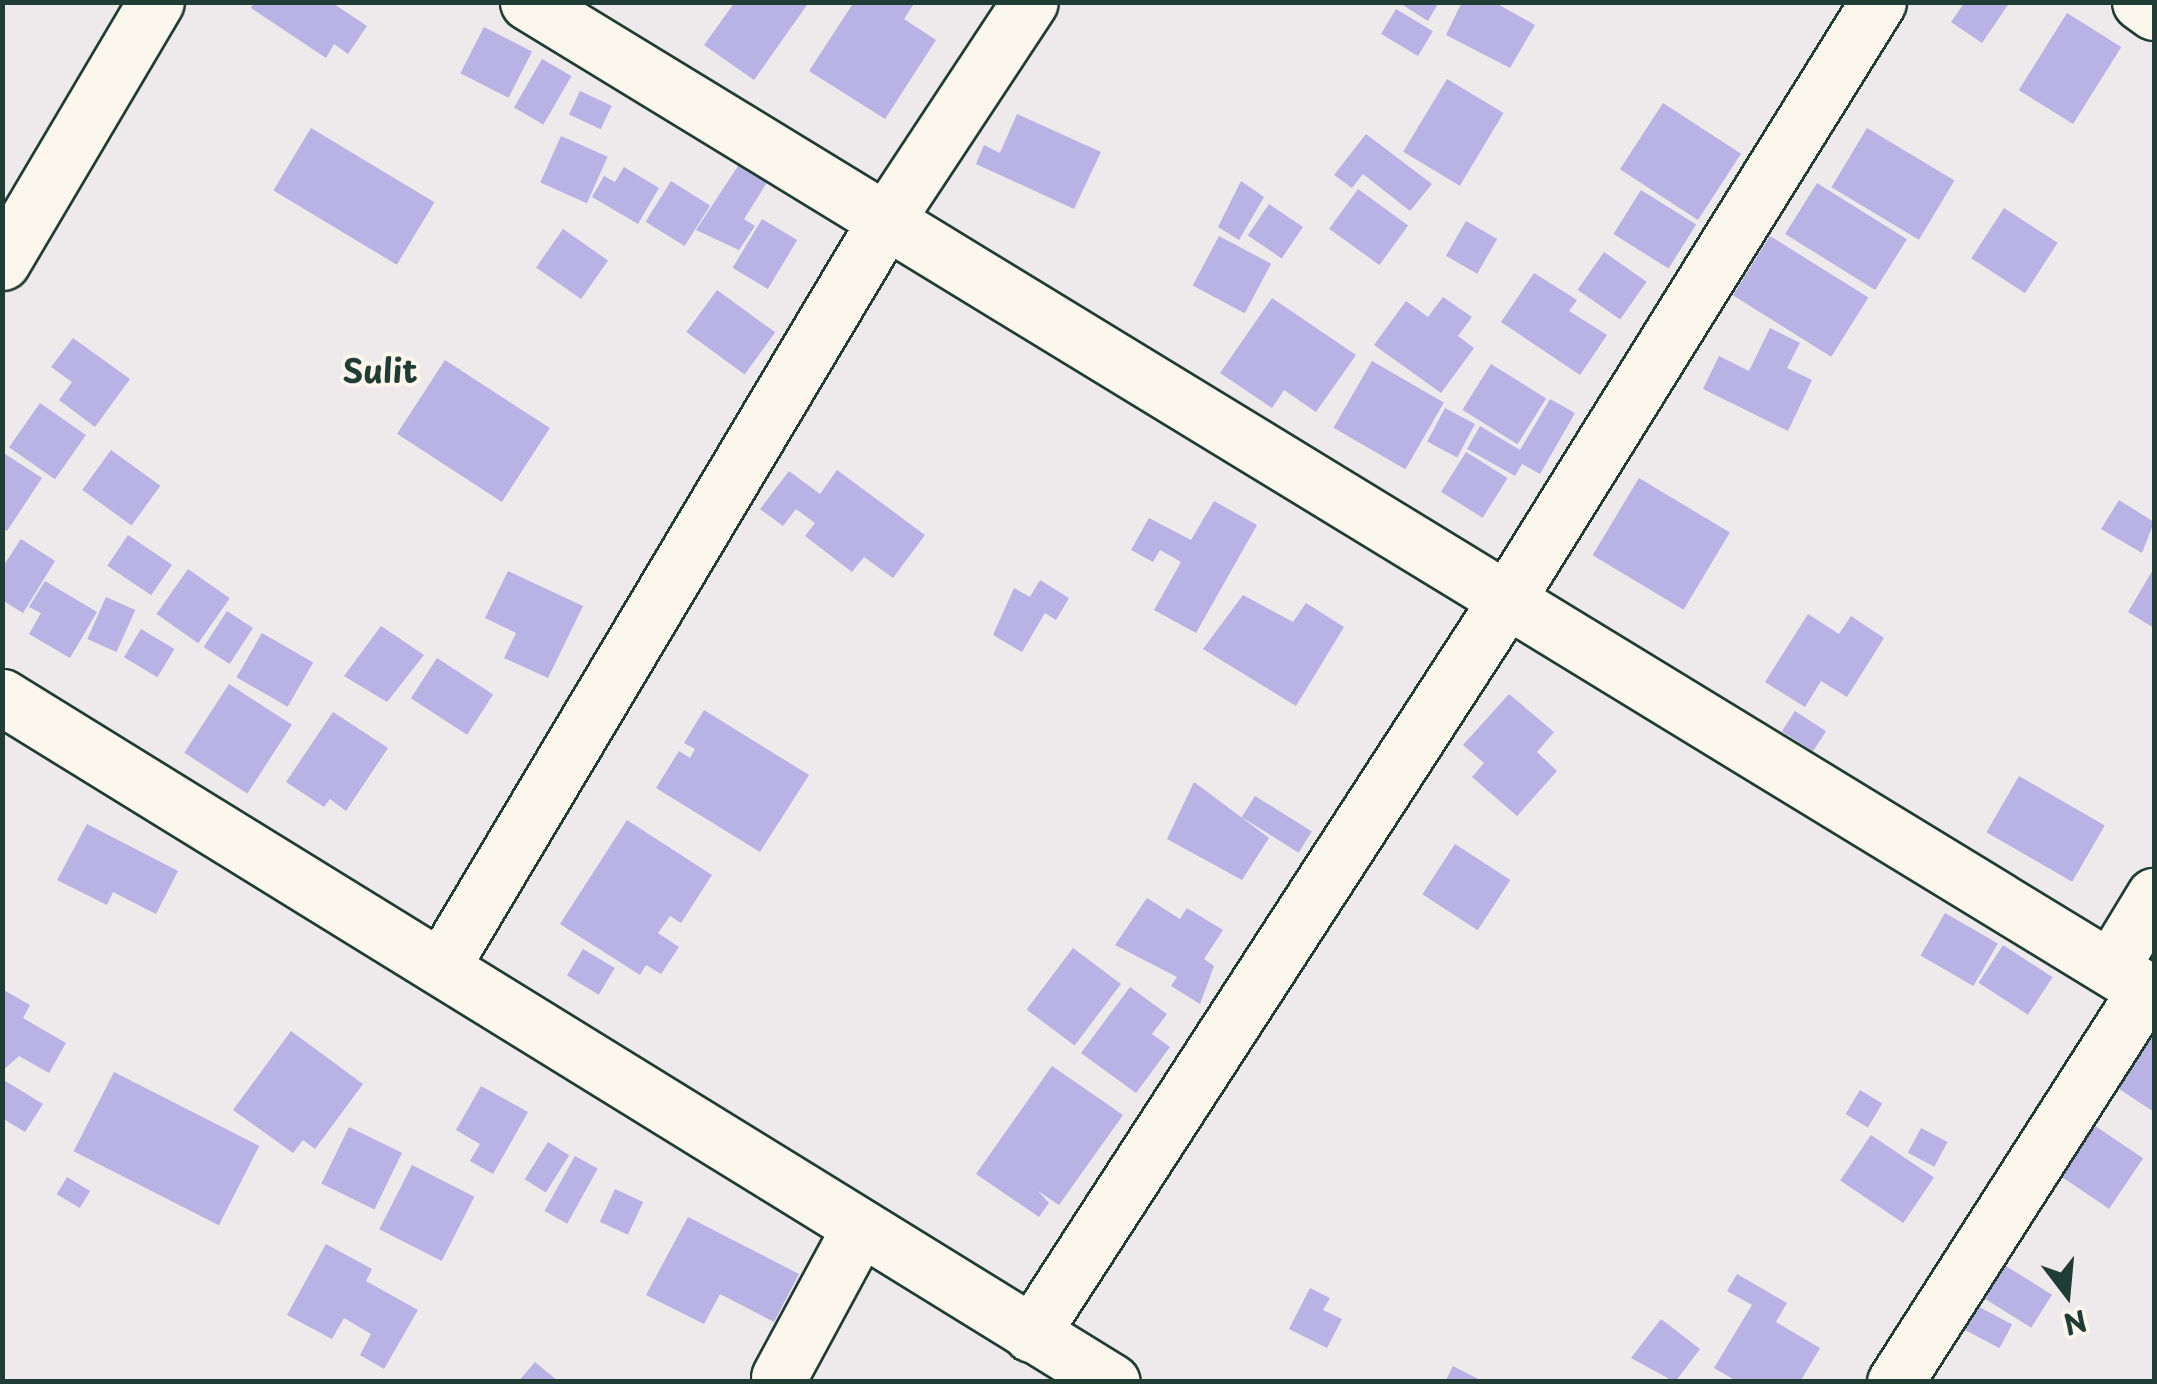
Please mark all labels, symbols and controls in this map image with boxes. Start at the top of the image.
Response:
district label: Sulit [342,351,418,389]
north arrow [2017,1244,2117,1344]
text: N [2059,1300,2092,1347]

